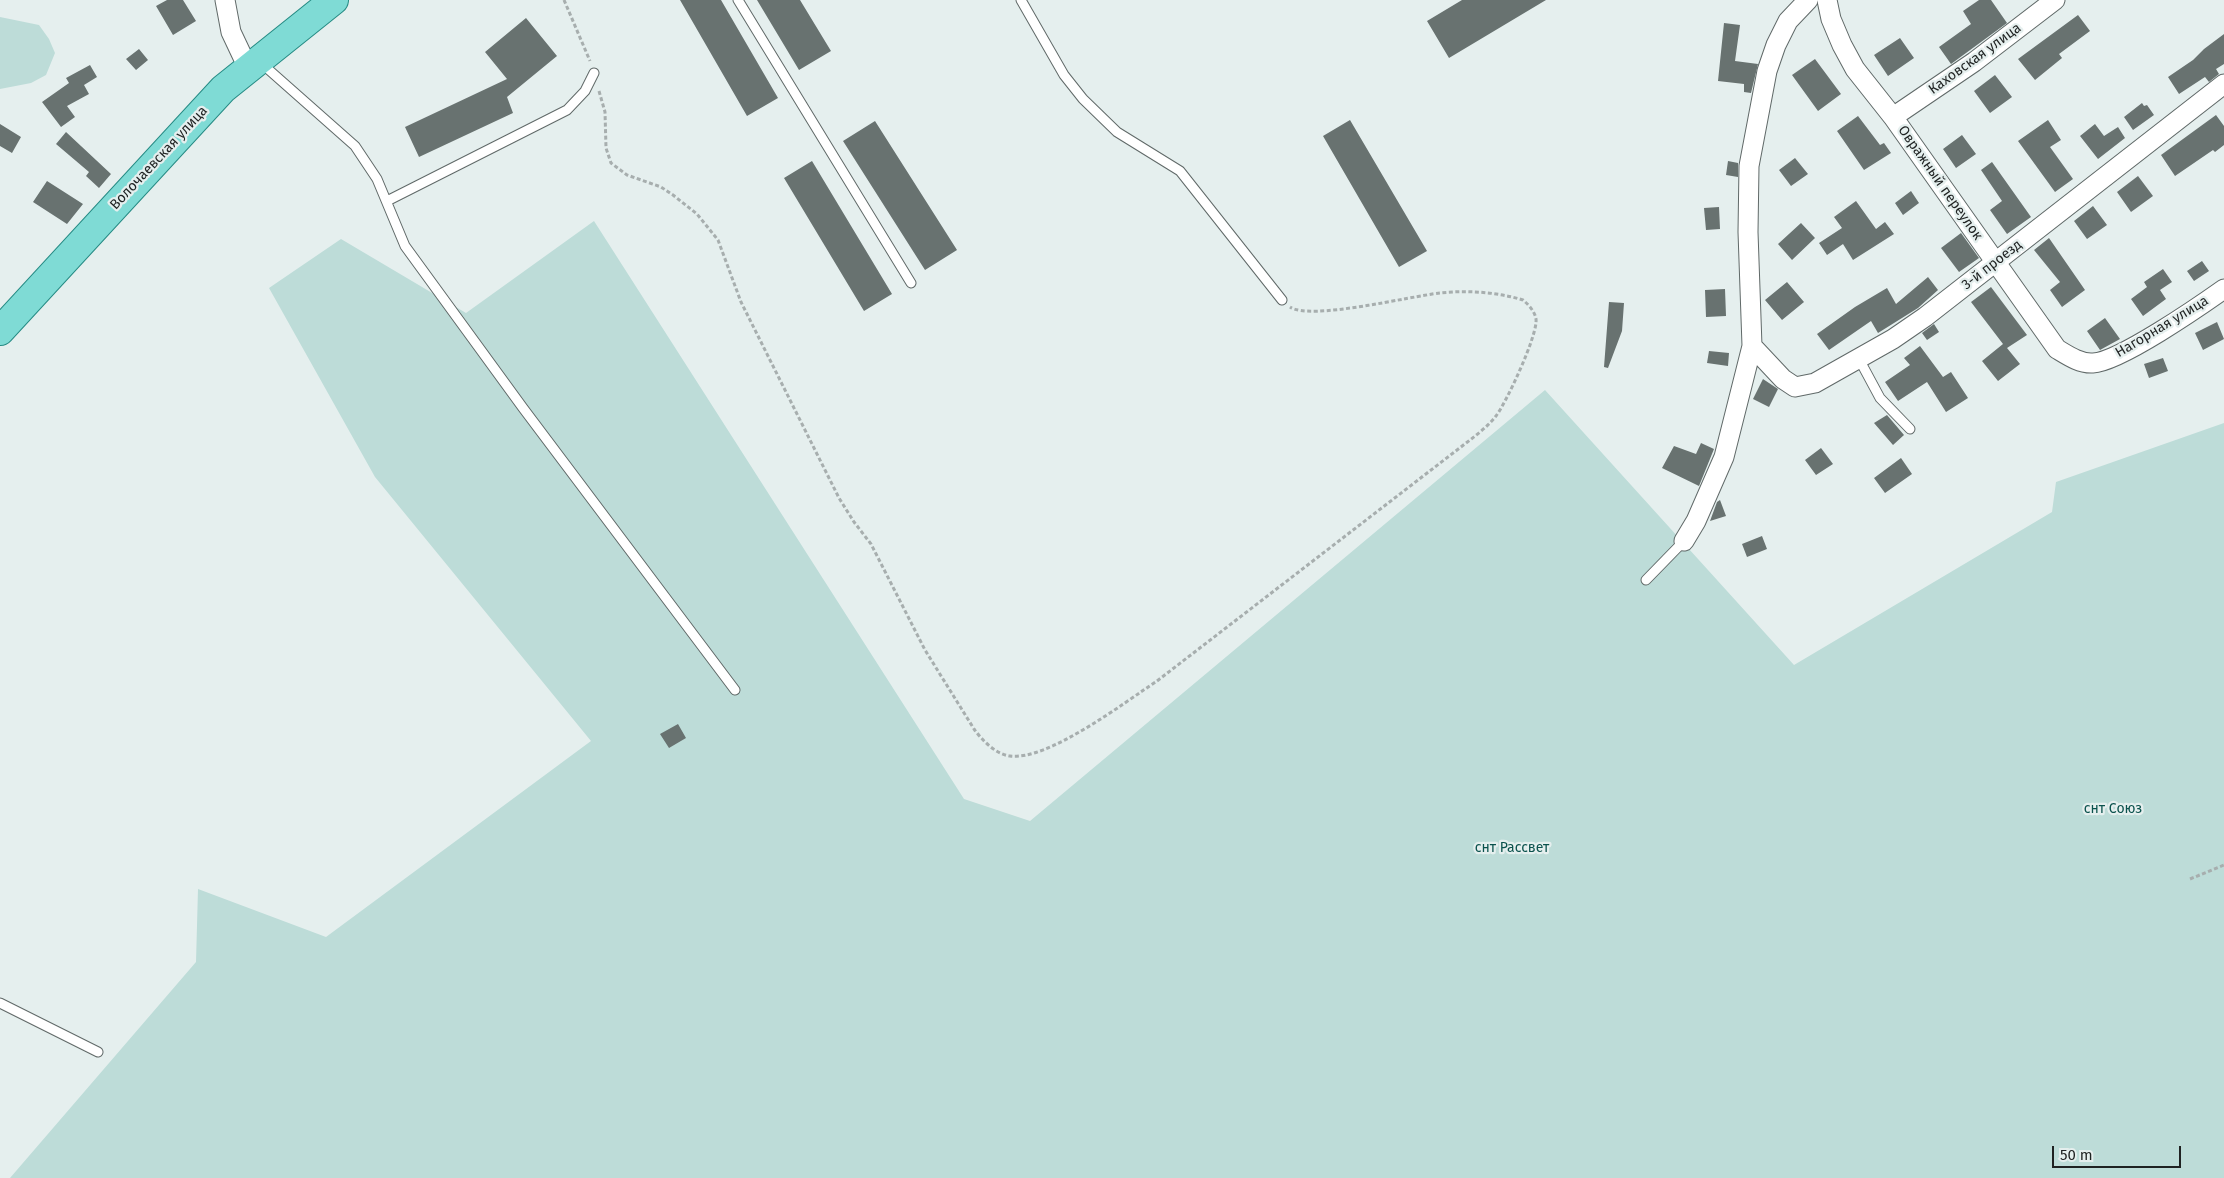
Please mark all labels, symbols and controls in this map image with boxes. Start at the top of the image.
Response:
street label: Каховская улица [1925,20,2025,98]
street label: Волочаевская улица [107,103,211,213]
street label: Овражный переулок [1894,122,1986,244]
street label: 3-й проезд [1959,236,2025,294]
street label: Нагорная улица [2112,293,2212,361]
park label: снт Союз [2084,801,2142,817]
park label: снт Рассвет [1475,840,1549,856]
scale bar [2054,1136,2183,1168]
text: 50 m [2060,1146,2093,1164]

